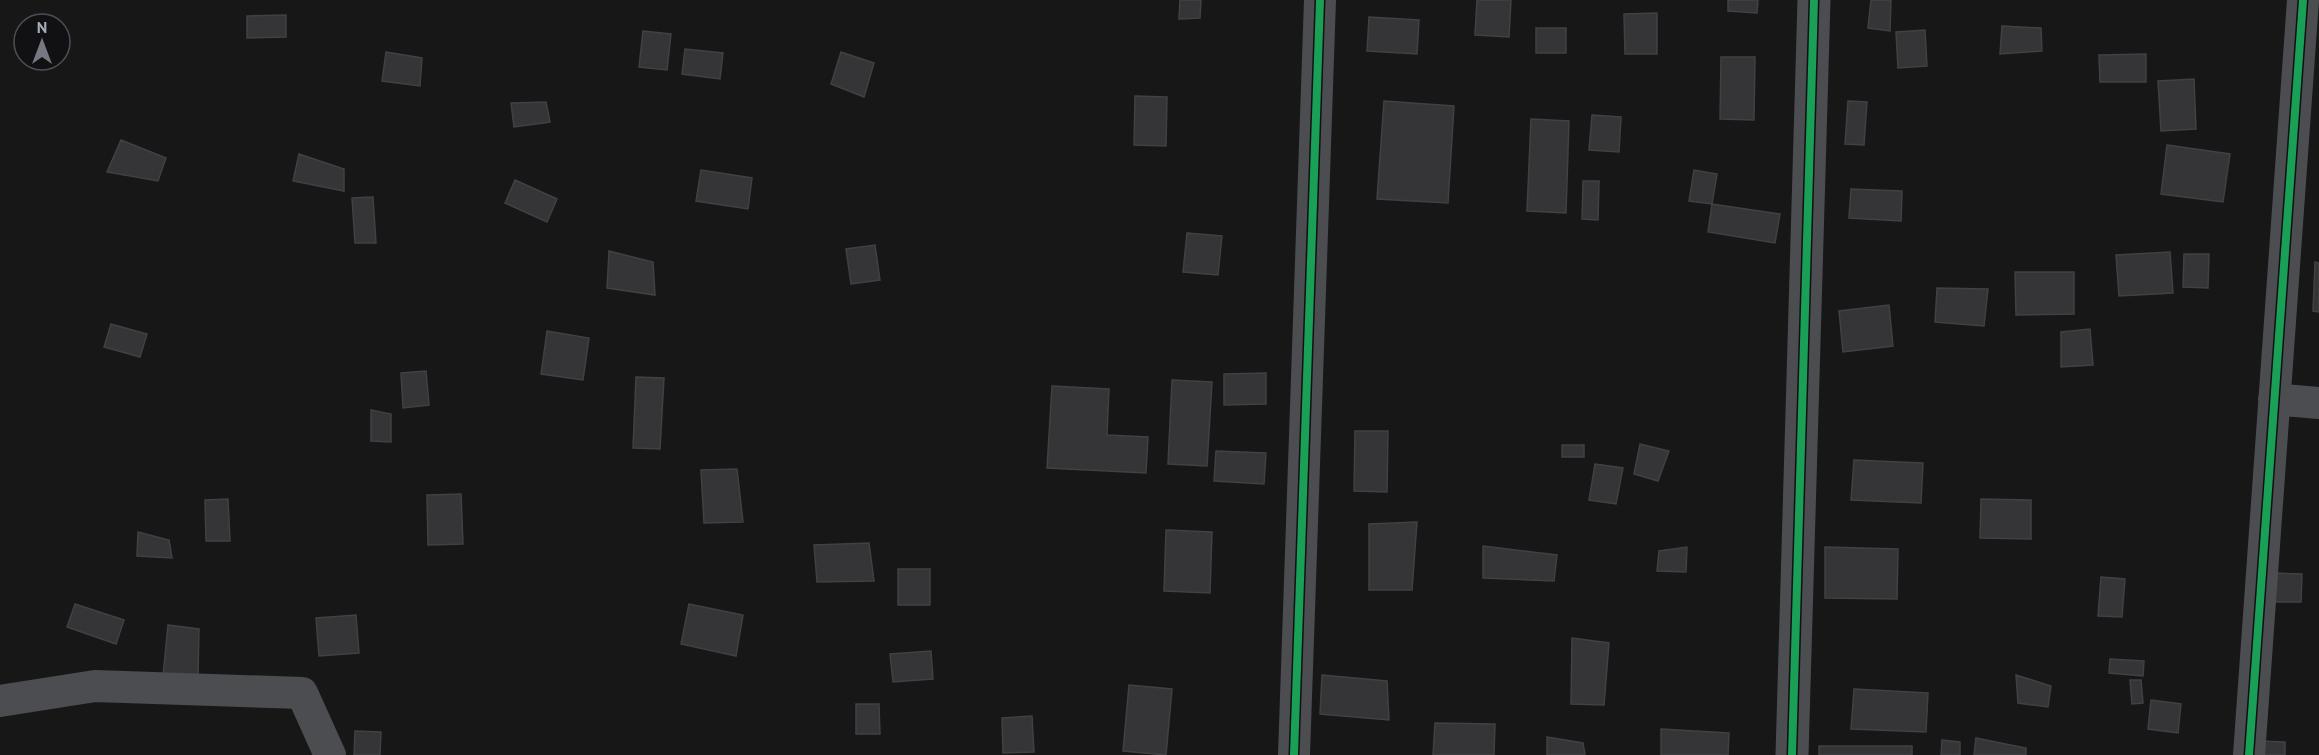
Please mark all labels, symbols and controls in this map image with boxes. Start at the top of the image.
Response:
north arrow [12,12,72,72]
text: N [37,17,47,37]

